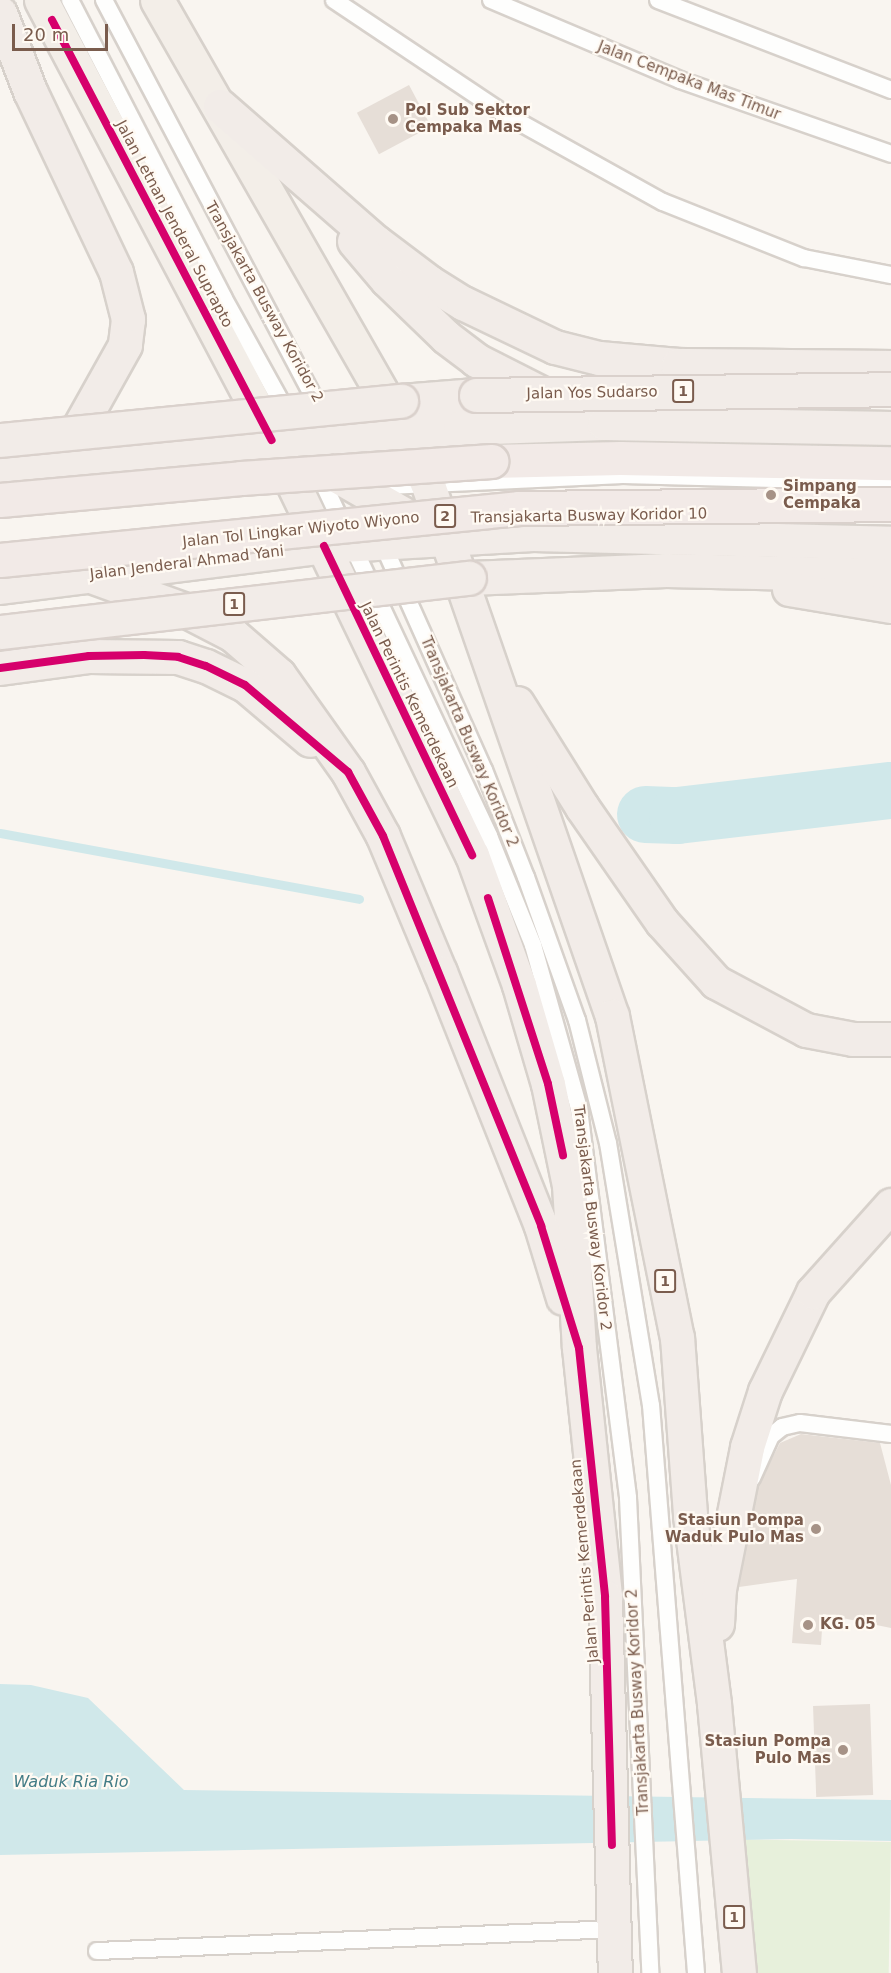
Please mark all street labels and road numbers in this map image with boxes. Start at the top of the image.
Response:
street label: Jalan Cempaka Mas Timur [595,38,783,124]
street label: Jalan Letnan Jenderal Suprapto [112,117,236,331]
street label: Transjakarta Busway Koridor 2 [201,198,327,406]
road number: 1 [671,380,695,402]
street label: Jalan Yos Sudarso [526,383,658,403]
road number: 2 [433,505,457,527]
street label: Transjakarta Busway Koridor 10 [471,505,707,527]
street label: Jalan Tol Lingkar Wiyoto Wiyono [182,509,420,551]
street label: Jalan Jenderal Ahmad Yani [89,542,285,584]
road number: 1 [222,593,246,615]
street label: Jalan Perintis Kemerdekaan [356,599,462,791]
street label: Transjakarta Busway Koridor 2 [416,634,522,850]
street label: Transjakarta Busway Koridor 2 [569,1104,615,1332]
road number: 1 [653,1270,677,1292]
street label: Jalan Perintis Kemerdekaan [567,1458,603,1664]
street label: Transjakarta Busway Koridor 2 [623,1588,653,1816]
road number: 1 [722,1906,746,1928]

